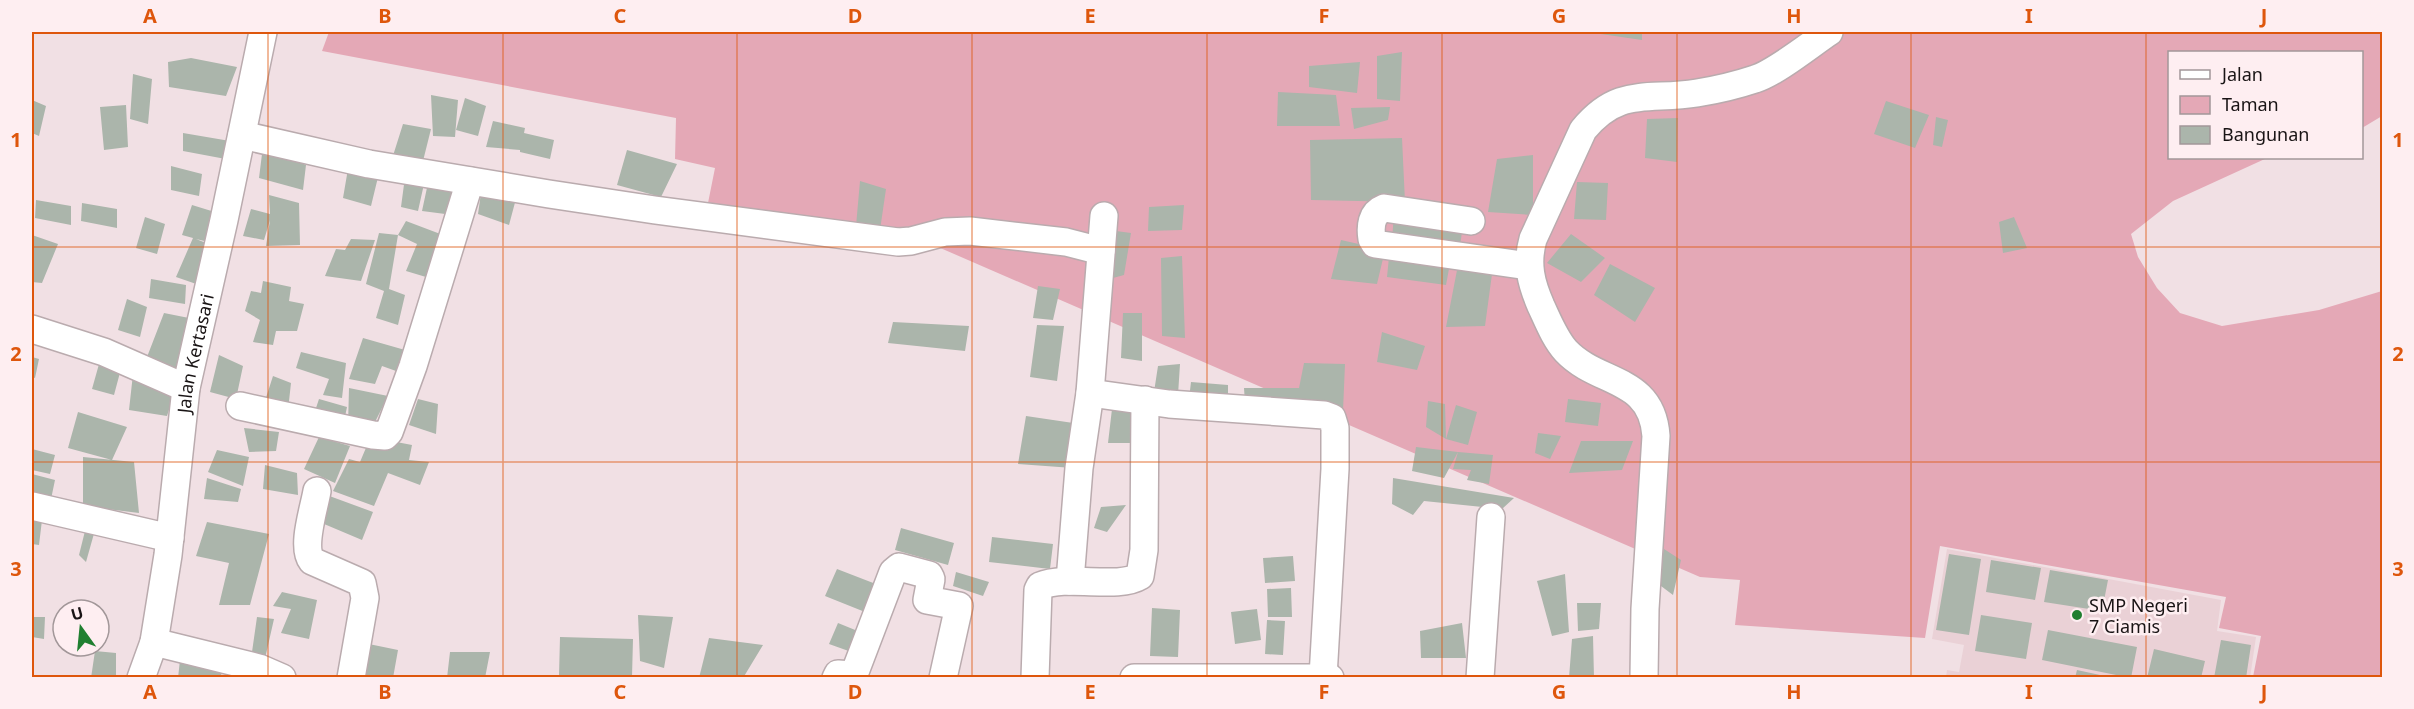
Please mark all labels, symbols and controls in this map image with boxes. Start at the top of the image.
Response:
text: A [143,2,157,29]
text: B [378,2,392,29]
text: C [614,2,627,29]
text: D [848,2,862,29]
text: E [1084,2,1096,29]
text: F [1319,2,1329,29]
text: G [1552,2,1566,29]
text: H [1786,2,1802,29]
text: I [2025,2,2033,29]
text: J [2259,2,2267,29]
legend [2168,51,2363,159]
text: Jalan [2220,62,2263,86]
text: Taman [2222,92,2279,116]
text: Bangunan [2222,122,2309,146]
text: 1 [10,126,22,153]
text: 1 [2392,126,2404,153]
street label: Jalan Kertasari [171,291,219,416]
text: 2 [10,340,22,367]
text: 2 [2392,340,2404,367]
text: 3 [10,555,22,582]
text: 3 [2392,555,2404,582]
place label: SMP Negeri 7 Ciamis [2089,593,2188,638]
north arrow [51,598,111,658]
text: U [68,601,86,626]
marker: SMP Negeri 7 Ciamis [2070,608,2084,622]
text: A [143,678,157,705]
text: B [378,678,392,705]
text: C [614,678,627,705]
text: D [848,678,862,705]
text: E [1084,678,1096,705]
text: F [1319,678,1329,705]
text: G [1552,678,1566,705]
text: H [1786,678,1802,705]
text: I [2025,678,2033,705]
text: J [2259,678,2267,705]

